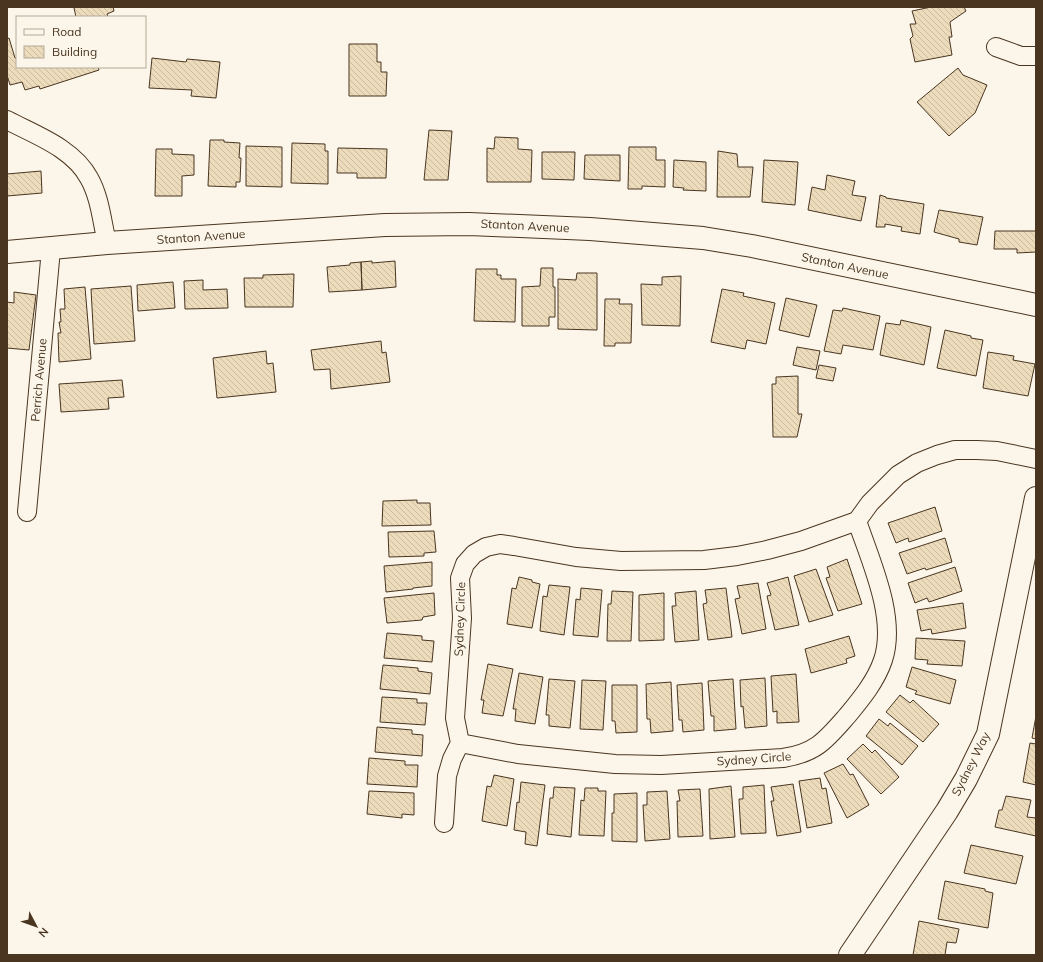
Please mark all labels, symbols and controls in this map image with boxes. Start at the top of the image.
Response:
legend [16,16,146,68]
text: Road [52,24,81,39]
text: Building [52,44,97,59]
street label: Stanton Avenue [480,216,570,235]
street label: Stanton Avenue [156,226,246,247]
street label: Stanton Avenue [800,249,890,282]
street label: Perrich Avenue [27,338,50,422]
street label: Sydney Circle [451,581,468,656]
street label: Sydney Way [948,729,993,798]
street label: Sydney Circle [716,748,792,769]
north arrow [16,906,56,946]
text: N [36,925,52,940]

